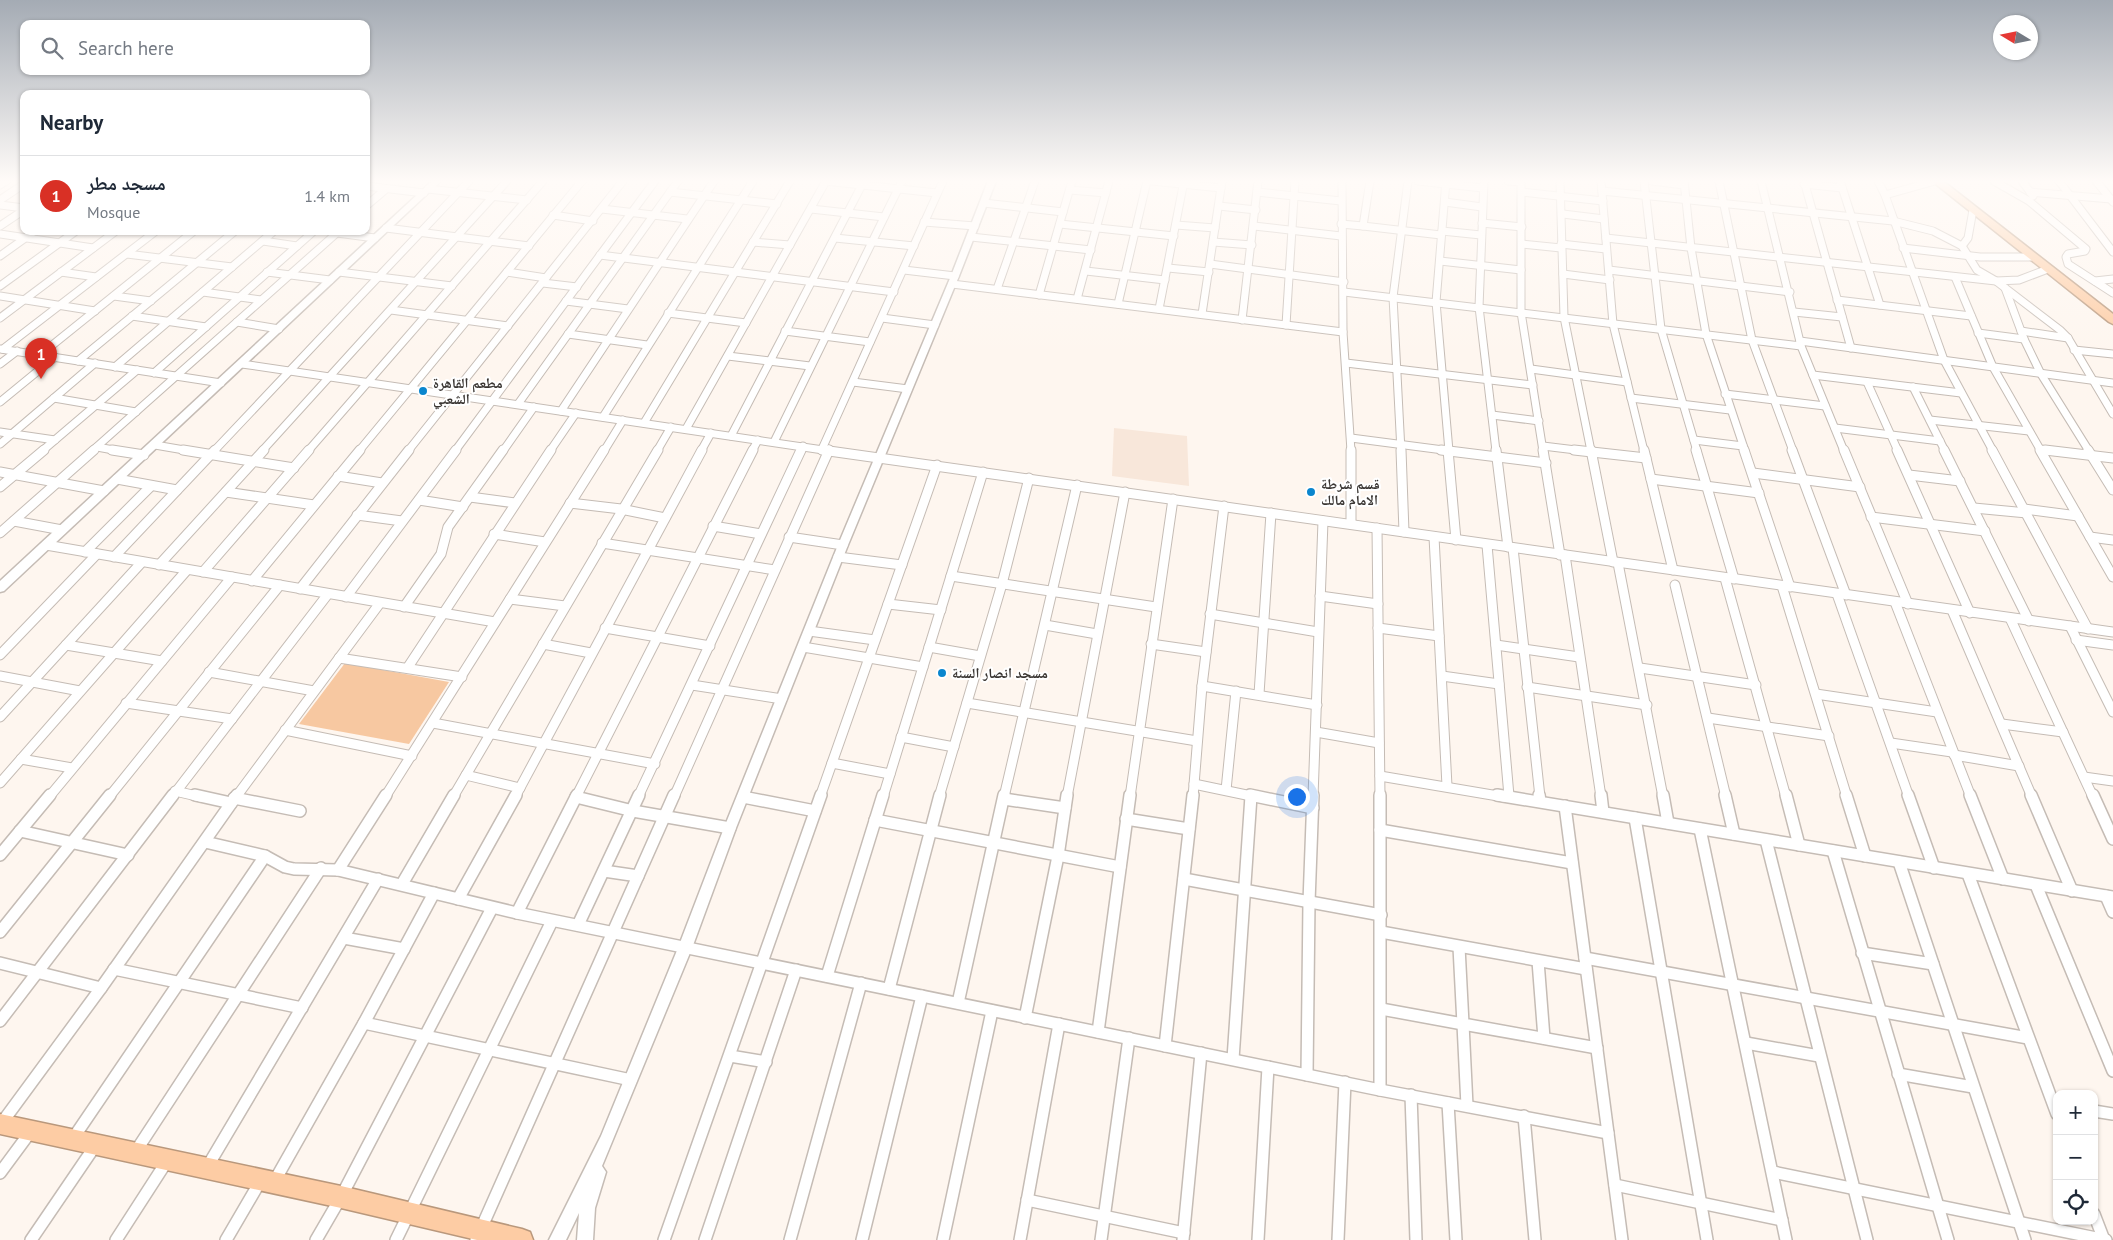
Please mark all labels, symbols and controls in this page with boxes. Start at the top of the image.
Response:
north arrow [1993,15,2038,60]
search box [20,20,370,75]
icon: search [38,34,66,62]
text: Search here [78,36,174,60]
text: Nearby [40,109,103,136]
text: مسجد مطر [87,171,166,195]
text: 1 [51,186,61,206]
text: 1.4 km [304,186,350,206]
text: Mosque [87,202,140,222]
pin: 1 [25,338,57,379]
place label: مطعم القاهرة الشعبي [433,374,503,410]
marker: مطعم القاهرة الشعبي [417,385,429,397]
place label: قسم شرطة الامام مالك [1321,475,1380,510]
marker: قسم شرطة الامام مالك [1305,486,1317,498]
place label: مسجد انصار السنة [952,664,1048,682]
marker: مسجد انصار السنة [936,667,948,679]
your location [1284,784,1310,810]
map controls [2053,1090,2098,1225]
button: + [2053,1090,2098,1135]
button: − [2053,1135,2098,1180]
button: locate [2053,1180,2098,1225]

